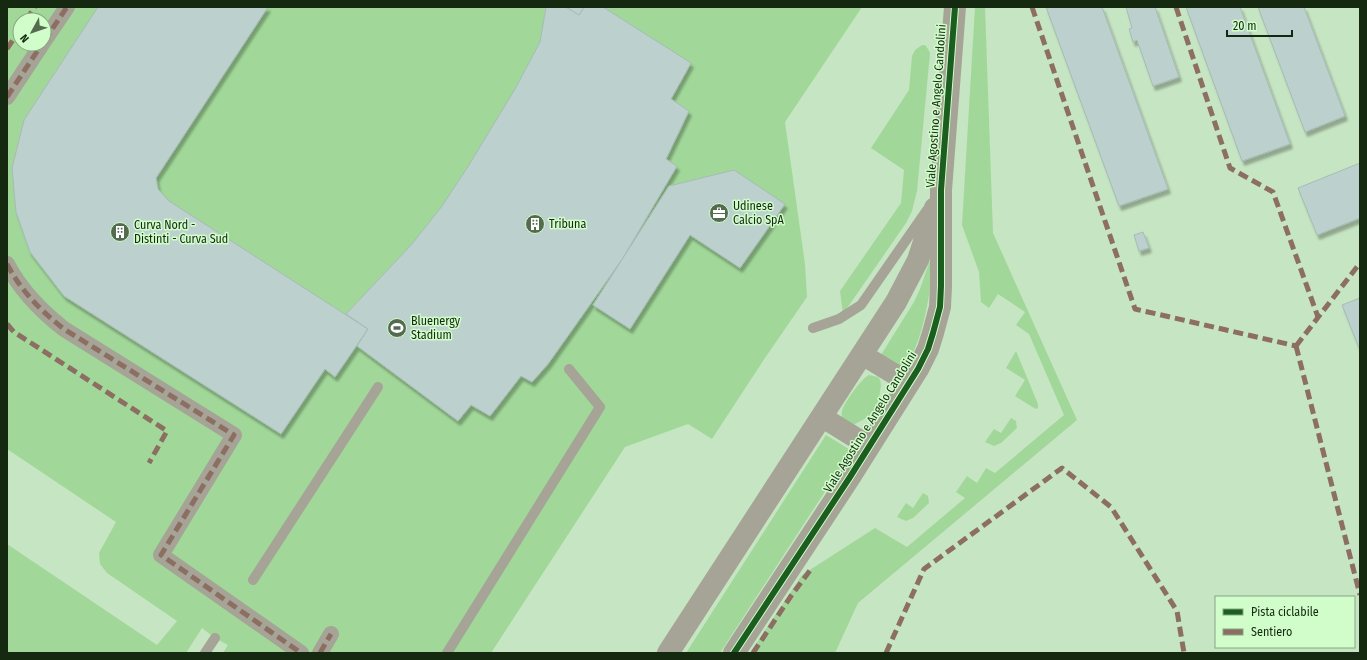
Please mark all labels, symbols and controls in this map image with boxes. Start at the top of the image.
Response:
north arrow [12,12,52,52]
scale bar [1227,12,1292,38]
text: 20 m [1233,19,1257,33]
street label: Viale Agostino e Angelo Candolini [923,24,949,188]
text: N [18,31,32,45]
place label: Udinese Calcio SpA [733,199,784,227]
office icon: Udinese Calcio SpA [708,202,730,224]
building icon: Tribuna [524,213,546,235]
place label: Tribuna [549,217,586,231]
place label: Curva Nord - Distinti - Curva Sud [134,218,228,246]
building icon: Curva Nord - Distinti - Curva Sud [109,221,131,243]
place label: Bluenergy Stadium [411,314,461,342]
sports icon: Bluenergy Stadium [386,317,408,339]
street label: Viale Agostino e Angelo Candolini [821,349,919,495]
legend [1215,596,1355,648]
text: Pista ciclabile [1251,605,1319,619]
text: Sentiero [1251,625,1292,639]

